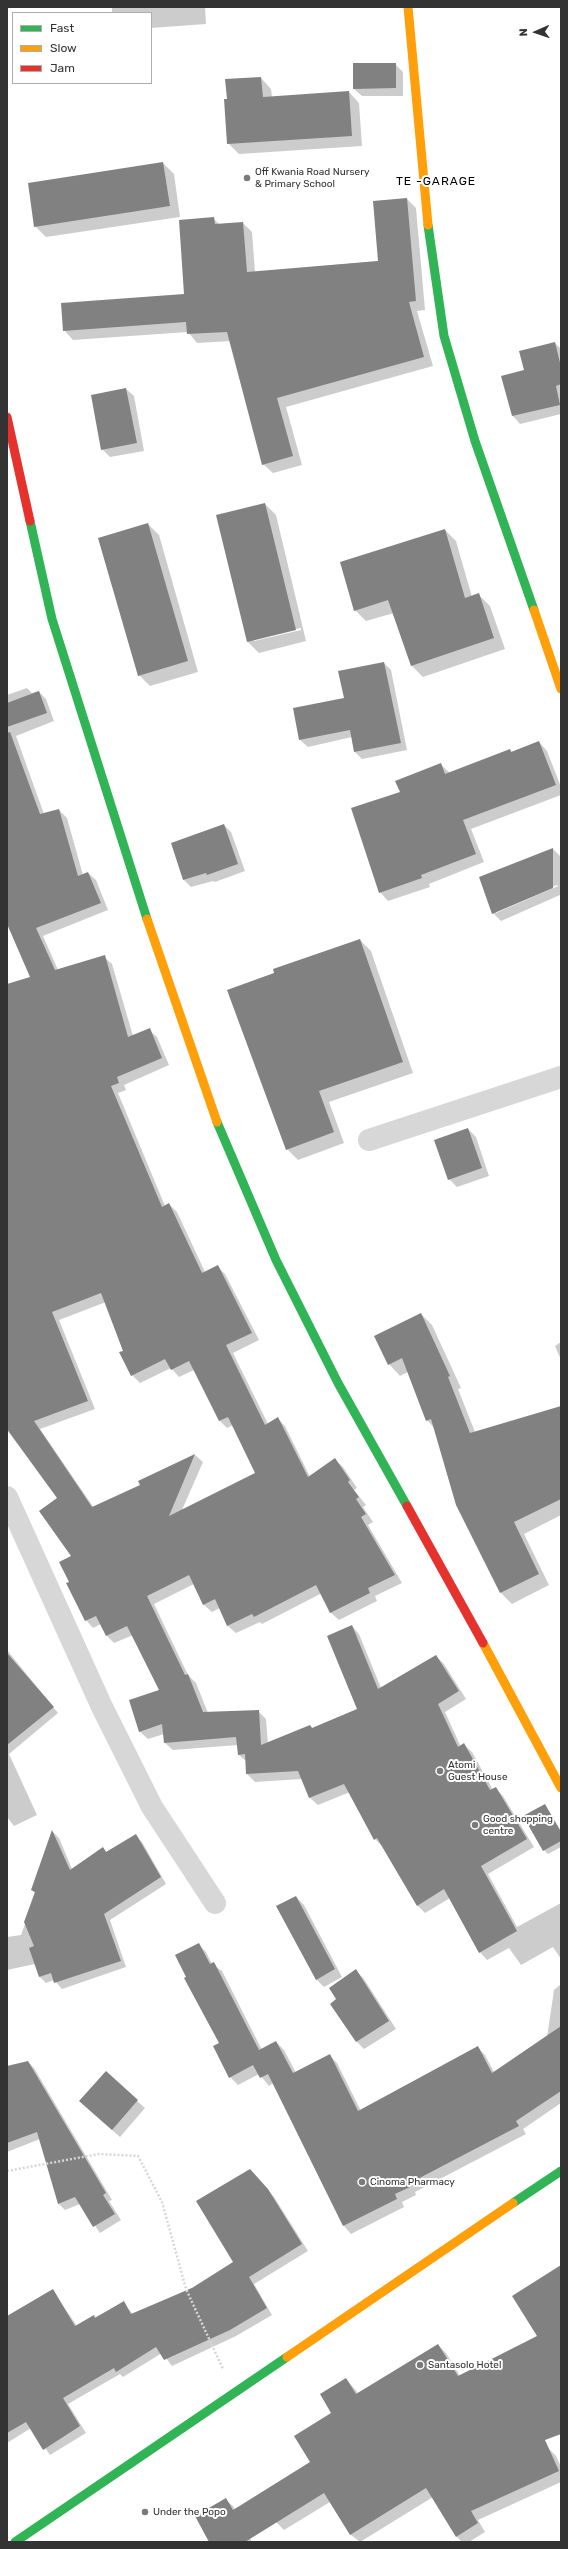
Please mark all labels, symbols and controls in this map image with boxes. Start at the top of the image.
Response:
legend [12,12,152,84]
north arrow [516,12,556,52]
text: Fast [50,21,74,35]
text: N [517,28,530,37]
text: Slow [50,41,77,55]
text: Jam [50,61,75,75]
place label: Off Kwania Road Nursery & Primary School [255,166,369,190]
marker: Off Kwania Road Nursery & Primary School [242,173,252,183]
district label: TE -GARAGE [396,175,476,189]
place label: Atomi Guest House [448,1759,507,1782]
marker: Atomi Guest House [435,1766,445,1776]
place label: Good shopping centre [483,1813,553,1836]
marker: Good shopping centre [470,1820,480,1830]
place label: Cinoma Pharmacy [370,2176,455,2188]
marker: Cinoma Pharmacy [357,2177,367,2187]
place label: Santasolo Hotel [428,2359,501,2371]
marker: Santasolo Hotel [415,2360,425,2370]
place label: Under the Popo [153,2506,226,2518]
marker: Under the Popo [140,2507,150,2517]

